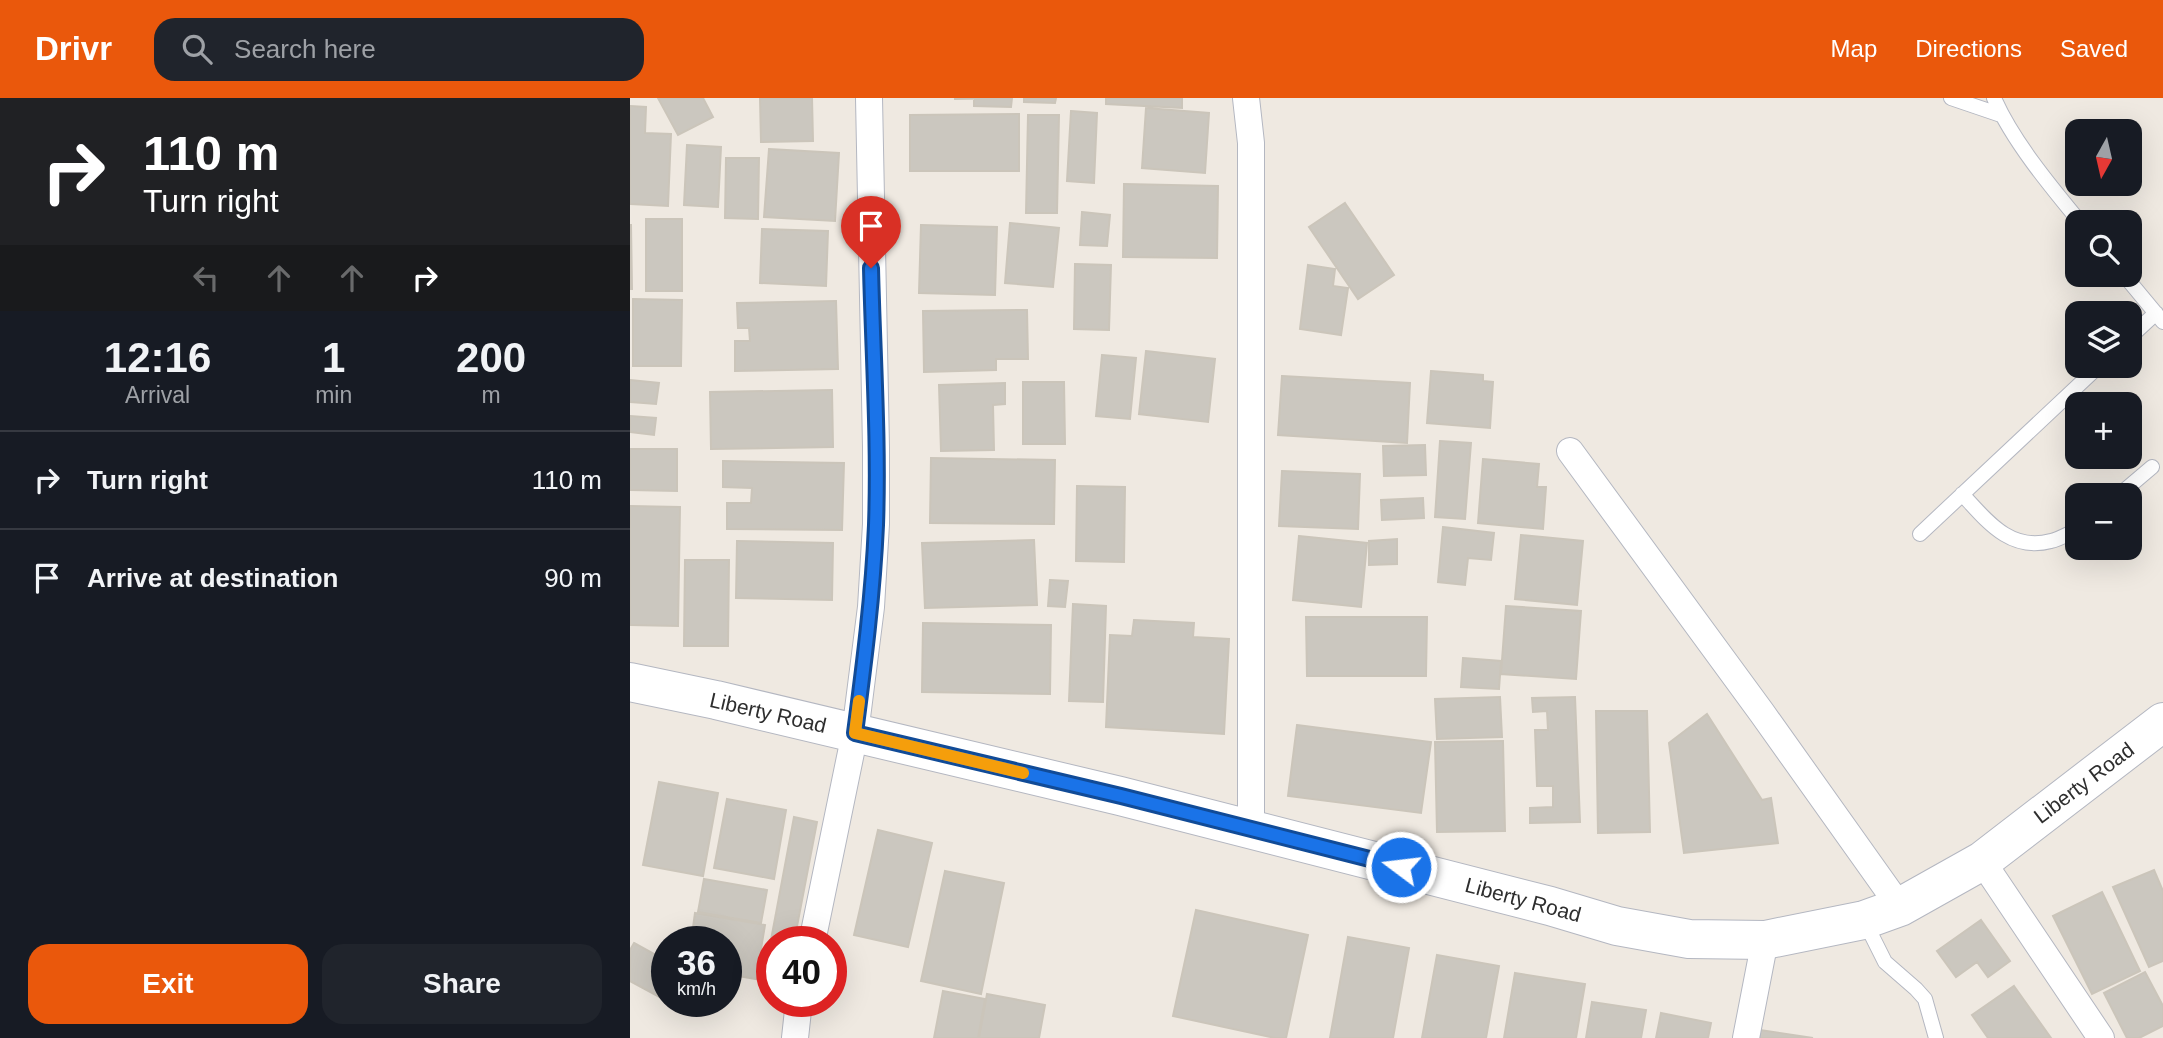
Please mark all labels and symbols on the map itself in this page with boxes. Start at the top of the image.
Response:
north arrow [2065,119,2142,196]
pin [841,196,901,268]
street label: Liberty Road [708,688,829,737]
street label: Liberty Road [2029,738,2138,828]
position arrow [1364,830,1438,904]
street label: Liberty Road [1463,873,1584,926]
speed limit sign: 40 [756,926,847,1017]

